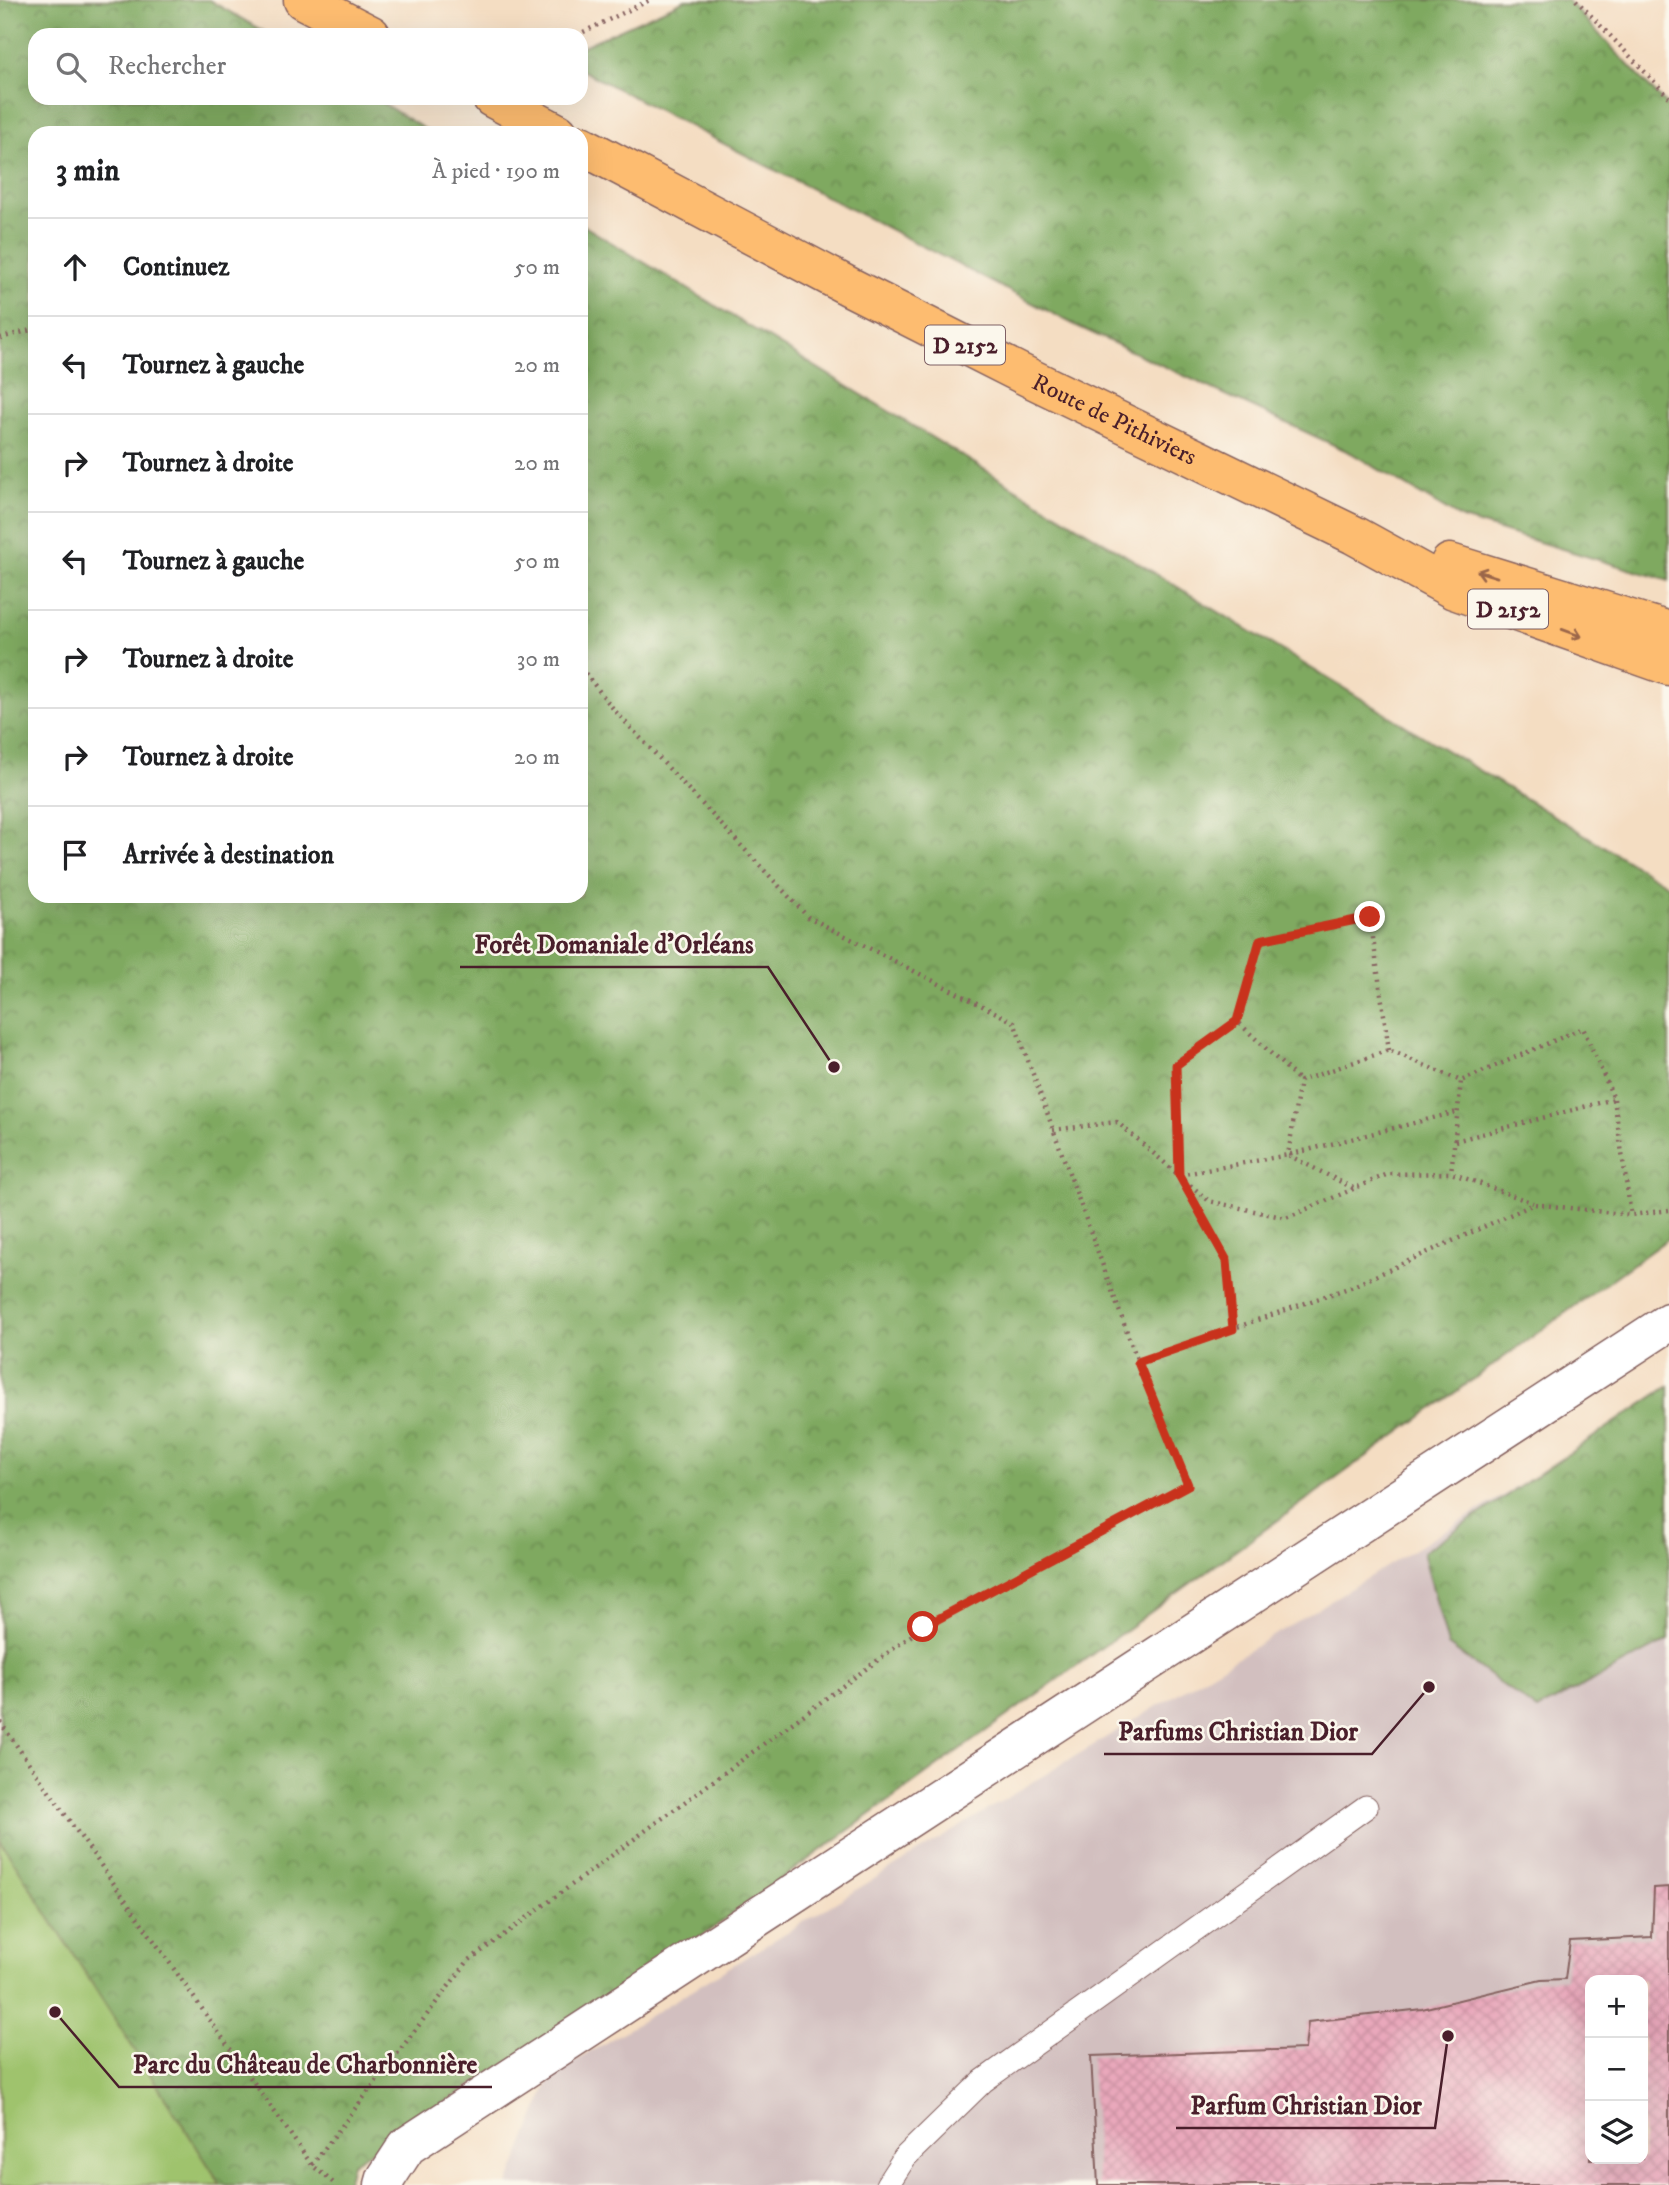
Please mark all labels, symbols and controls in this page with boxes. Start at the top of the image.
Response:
search box [28,28,588,105]
icon: search [52,48,90,86]
text: Rechercher [108,50,226,83]
text: 3 min [56,153,120,190]
text: À pied · 190 m [432,157,560,186]
icon: ahead [56,248,94,286]
text: Continuez [123,251,229,284]
text: 50 m [514,253,560,282]
road number: D 2152 [925,326,1005,364]
icon: left [56,346,94,384]
text: Tournez à gauche [123,349,304,382]
text: 20 m [514,351,560,380]
street label: Route de Pithiviers [1027,367,1201,472]
icon: right [56,444,94,482]
text: Tournez à droite [123,447,294,480]
text: 20 m [514,449,560,478]
icon: left [56,542,94,580]
text: Tournez à gauche [123,545,304,578]
text: 50 m [514,547,560,576]
one-way arrow [1477,566,1499,579]
road number: D 2152 [1468,590,1548,628]
one-way arrow [1561,627,1583,640]
icon: right [56,640,94,678]
text: Tournez à droite [123,643,294,676]
text: 30 m [517,645,560,674]
icon: right [56,738,94,776]
text: Tournez à droite [123,741,294,774]
text: 20 m [514,743,560,772]
icon: arrive [56,836,94,874]
text: Arrivée à destination [123,839,334,872]
route end [1354,901,1385,932]
callout: Forêt Domaniale d'Orléans [460,920,768,967]
text: Forêt Domaniale d'Orléans [474,929,754,962]
route start [907,1611,938,1642]
callout: Parfums Christian Dior [1104,1707,1372,1754]
text: Parfums Christian Dior [1118,1716,1358,1749]
map controls [1585,1975,1648,2164]
button: + [1585,1975,1648,2038]
button: − [1585,2038,1648,2101]
callout: Parc du Château de Charbonnière [119,2040,492,2087]
text: Parc du Château de Charbonnière [133,2049,478,2082]
callout: Parfum Christian Dior [1176,2081,1435,2128]
text: Parfum Christian Dior [1190,2090,1422,2123]
button: layers [1585,2101,1648,2164]

